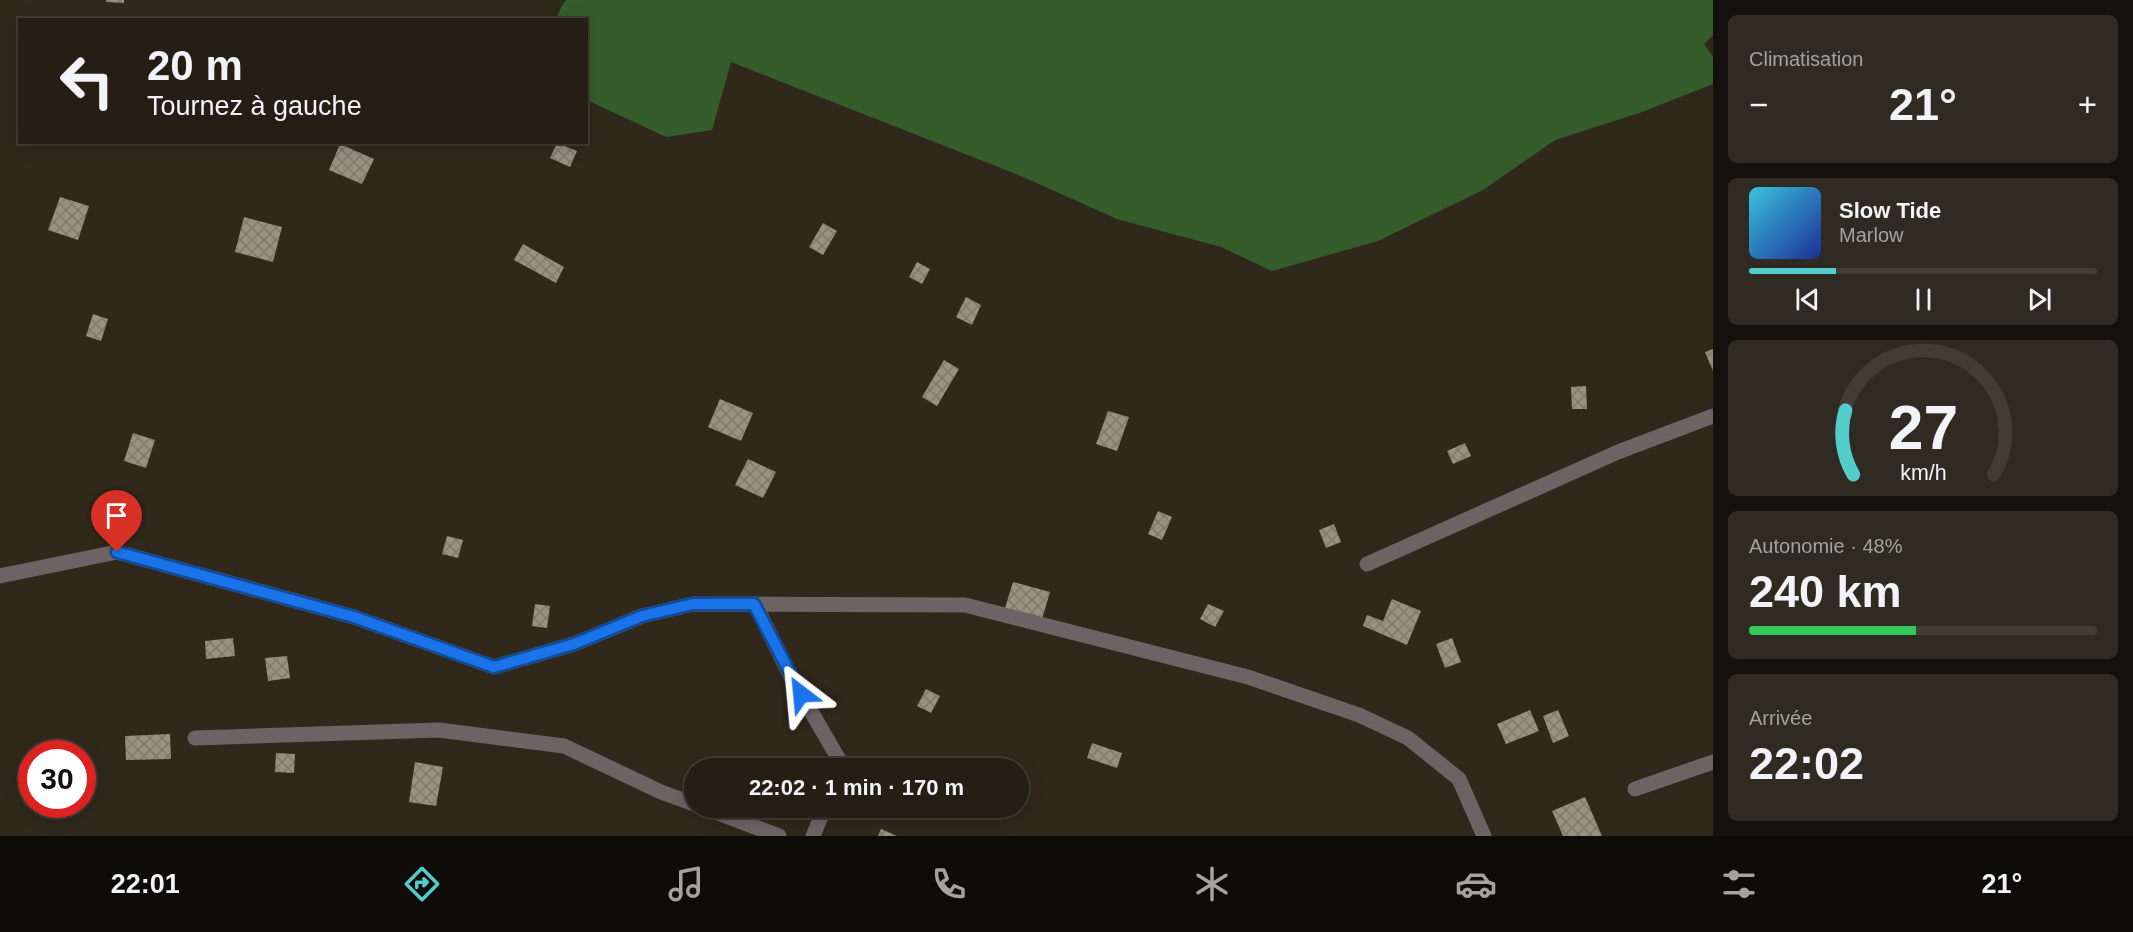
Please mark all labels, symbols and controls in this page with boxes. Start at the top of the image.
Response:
icon: left [48,42,126,120]
text: 20 m [147,42,243,89]
text: Climatisation [1749,48,1863,70]
text: 21° [1889,79,1957,130]
text: − [1749,86,1768,123]
text: + [2078,86,2097,123]
text: Tournez à gauche [147,91,362,121]
text: Slow Tide [1839,198,1941,223]
text: Marlow [1839,224,1903,246]
icon: previous [1791,283,1824,316]
icon: pause [1907,283,1940,316]
icon: next [2023,283,2056,316]
text: 27 [1888,393,1958,462]
text: km/h [1900,461,1946,485]
pin [91,490,142,552]
icon: arrive [100,499,133,532]
text: Autonomie · 48% [1749,535,1902,557]
text: 240 km [1749,566,1902,617]
position arrow [769,662,833,726]
text: Arrivée [1749,707,1812,729]
text: 22:02 [1749,738,1864,789]
speed limit sign: 30 [18,740,96,818]
text: 22:02 · 1 min · 170 m [749,775,964,800]
icon: directions [401,863,443,905]
icon: music [665,863,707,905]
icon: phone [928,863,970,905]
icon: climate [1191,863,1233,905]
icon: car [1455,863,1497,905]
icon: filters [1718,863,1760,905]
text: 22:01 [111,869,180,899]
text: 21° [1981,869,2022,899]

